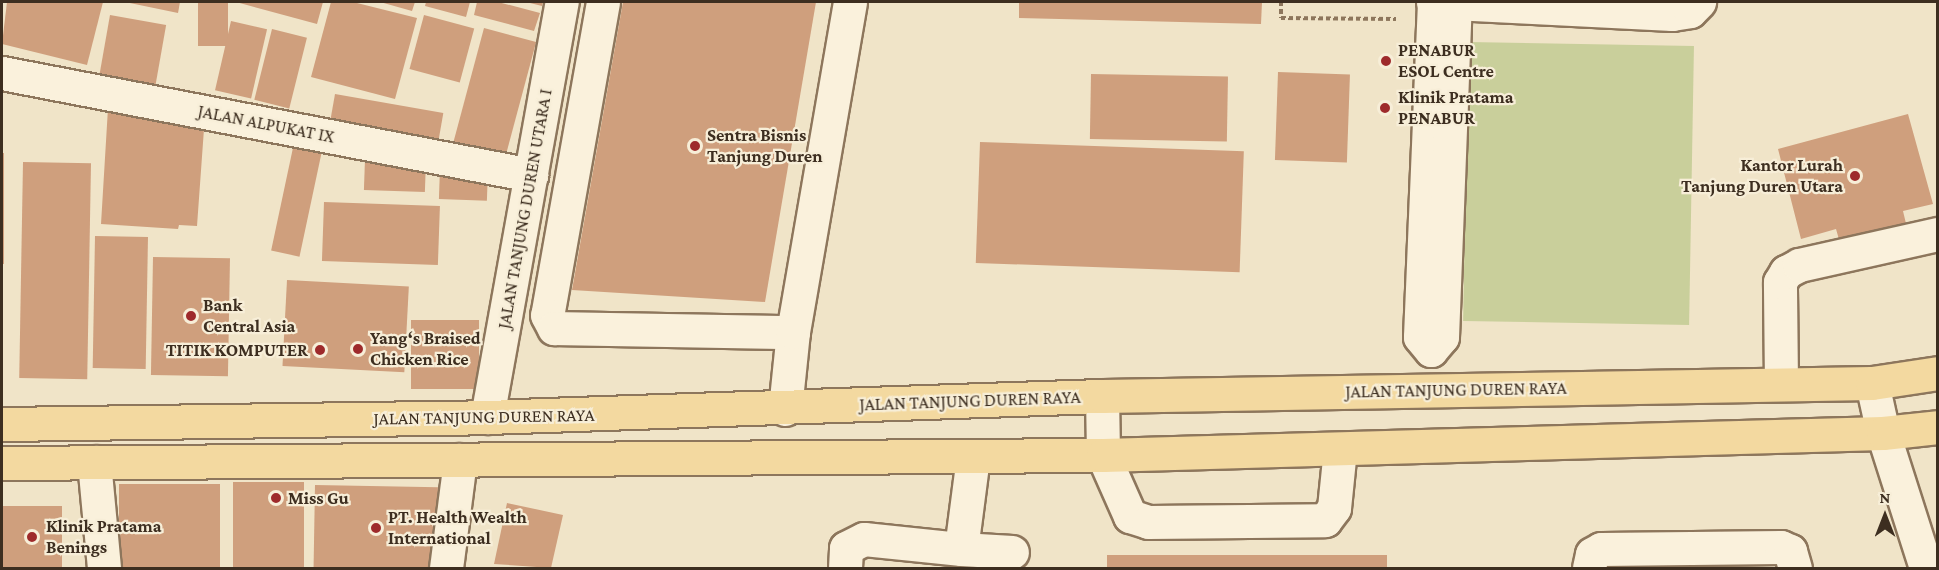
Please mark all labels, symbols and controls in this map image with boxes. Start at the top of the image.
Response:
place label: PENABUR ESOL Centre [1398,40,1494,82]
marker: PENABUR ESOL Centre [1379,54,1393,68]
street label: JALAN TANJUNG DUREN UTARA I [493,87,557,331]
place label: Klinik Pratama PENABUR [1398,87,1514,130]
marker: Klinik Pratama PENABUR [1376,99,1394,117]
street label: JALAN ALPUKAT IX [196,100,336,148]
place label: Sentra Bisnis Tanjung Duren [707,125,823,168]
marker: Sentra Bisnis Tanjung Duren [688,139,702,153]
place label: Kantor Lurah Tanjung Duren Utara [1681,155,1843,198]
marker: Kantor Lurah Tanjung Duren Utara [1848,169,1862,183]
place label: Bank Central Asia [203,295,295,338]
marker: Bank Central Asia [184,309,198,323]
place label: Yang‘s Braised Chicken Rice [370,328,481,370]
place label: TITIK KOMPUTER [166,339,308,361]
marker: Yang‘s Braised Chicken Rice [351,342,365,356]
marker: TITIK KOMPUTER [313,343,327,357]
street label: JALAN TANJUNG DUREN RAYA [1345,377,1567,403]
street label: JALAN TANJUNG DUREN RAYA [859,386,1081,416]
street label: JALAN TANJUNG DUREN RAYA [373,404,595,430]
north arrow [1855,486,1915,546]
place label: Miss Gu [288,487,349,509]
text: N [1880,489,1890,506]
marker: Miss Gu [269,491,283,505]
place label: PT. Health Wealth International [388,507,527,550]
place label: Klinik Pratama Benings [46,516,162,558]
marker: PT. Health Wealth International [369,521,383,535]
marker: Klinik Pratama Benings [23,528,41,546]

